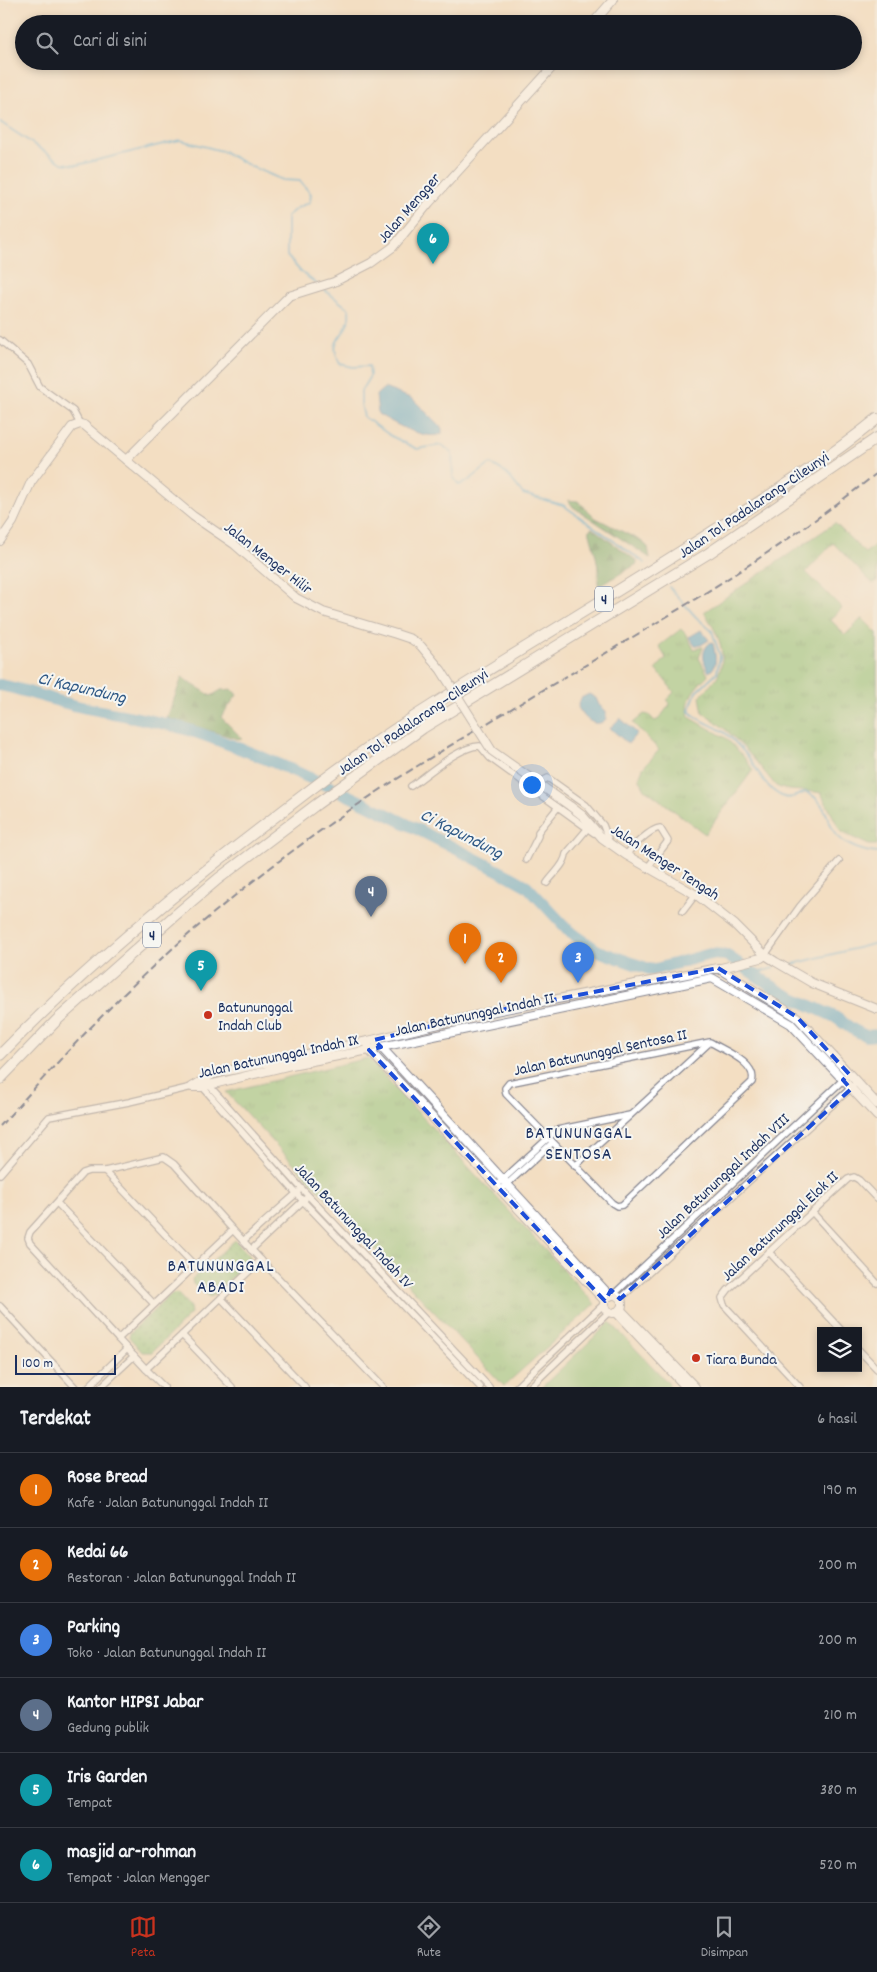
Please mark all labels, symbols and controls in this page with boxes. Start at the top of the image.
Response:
search box [15,15,862,70]
icon: search [33,29,61,57]
text: Cari di sini [73,29,147,56]
street label: Jalan Mengger [373,168,447,249]
pin: 6 [417,223,449,264]
street label: Jalan Tol Padalarang–Cileunyi [674,447,834,565]
street label: Jalan Menger Hilir [218,517,317,601]
road number: 4 [595,586,613,612]
street label: Jalan Tol Padalarang–Cileunyi [333,664,493,782]
water label: Ci Kapundung [35,667,129,712]
your location [519,772,545,798]
water label: Ci Kapundung [415,804,508,867]
street label: Jalan Menger Tengah [606,819,724,907]
pin: 4 [355,876,387,917]
road number: 4 [143,922,161,948]
pin: 1 [449,923,481,964]
pin: 2 [485,942,517,983]
pin: 3 [562,942,594,983]
pin: 5 [185,950,217,991]
street label: Jalan Batununggal Indah II [393,987,556,1044]
place label: Batununggal Indah Club [218,997,293,1038]
marker: Batununggal Indah Club [202,1009,214,1021]
street label: Jalan Batununggal Sentosa II [512,1024,689,1083]
street label: Jalan Batununggal Indah IX [196,1029,361,1086]
street label: Jalan Batununggal Indah VIII [652,1109,796,1245]
district label: BATUNUNGGAL SENTOSA [525,1122,633,1168]
street label: Jalan Batununggal Indah IV [288,1158,418,1295]
street label: Jalan Batununggal Elok II [717,1166,844,1287]
district label: BATUNUNGGAL ABADI [167,1255,275,1301]
map controls [817,1327,862,1372]
button: layers [817,1327,862,1372]
place label: Tiara Bunda [706,1349,777,1372]
scale bar [15,1352,116,1375]
marker: Tiara Bunda [690,1352,702,1364]
text: 100 m [22,1354,53,1374]
text: Terdekat [20,1405,91,1435]
text: 6 hasil [817,1408,857,1431]
text: Rose Bread [67,1465,148,1492]
text: 1 [34,1479,38,1502]
text: 190 m [823,1479,857,1502]
text: Kafe · Jalan Batununggal Indah II [67,1492,268,1515]
text: Kedai 66 [67,1540,128,1567]
text: 2 [33,1554,40,1577]
text: 200 m [818,1554,857,1577]
text: Restoran · Jalan Batununggal Indah II [67,1567,296,1590]
text: Parking [67,1615,120,1642]
text: 3 [32,1629,40,1652]
text: 200 m [818,1629,857,1652]
text: Toko · Jalan Batununggal Indah II [67,1642,266,1665]
text: Kantor HIPSI Jabar [67,1690,203,1717]
text: 4 [33,1704,39,1727]
text: 210 m [823,1704,857,1727]
text: Gedung publik [67,1717,149,1740]
text: Iris Garden [67,1765,147,1792]
text: 5 [32,1779,40,1802]
text: 380 m [820,1779,857,1802]
text: Tempat [67,1792,112,1815]
text: masjid ar-rohman [67,1840,196,1867]
text: 6 [32,1854,40,1877]
text: 520 m [819,1854,857,1877]
text: Tempat · Jalan Mengger [67,1867,210,1890]
tab: Peta [129,1913,157,1963]
tab: Rute [415,1913,443,1963]
tab: Disimpan [701,1913,748,1963]

